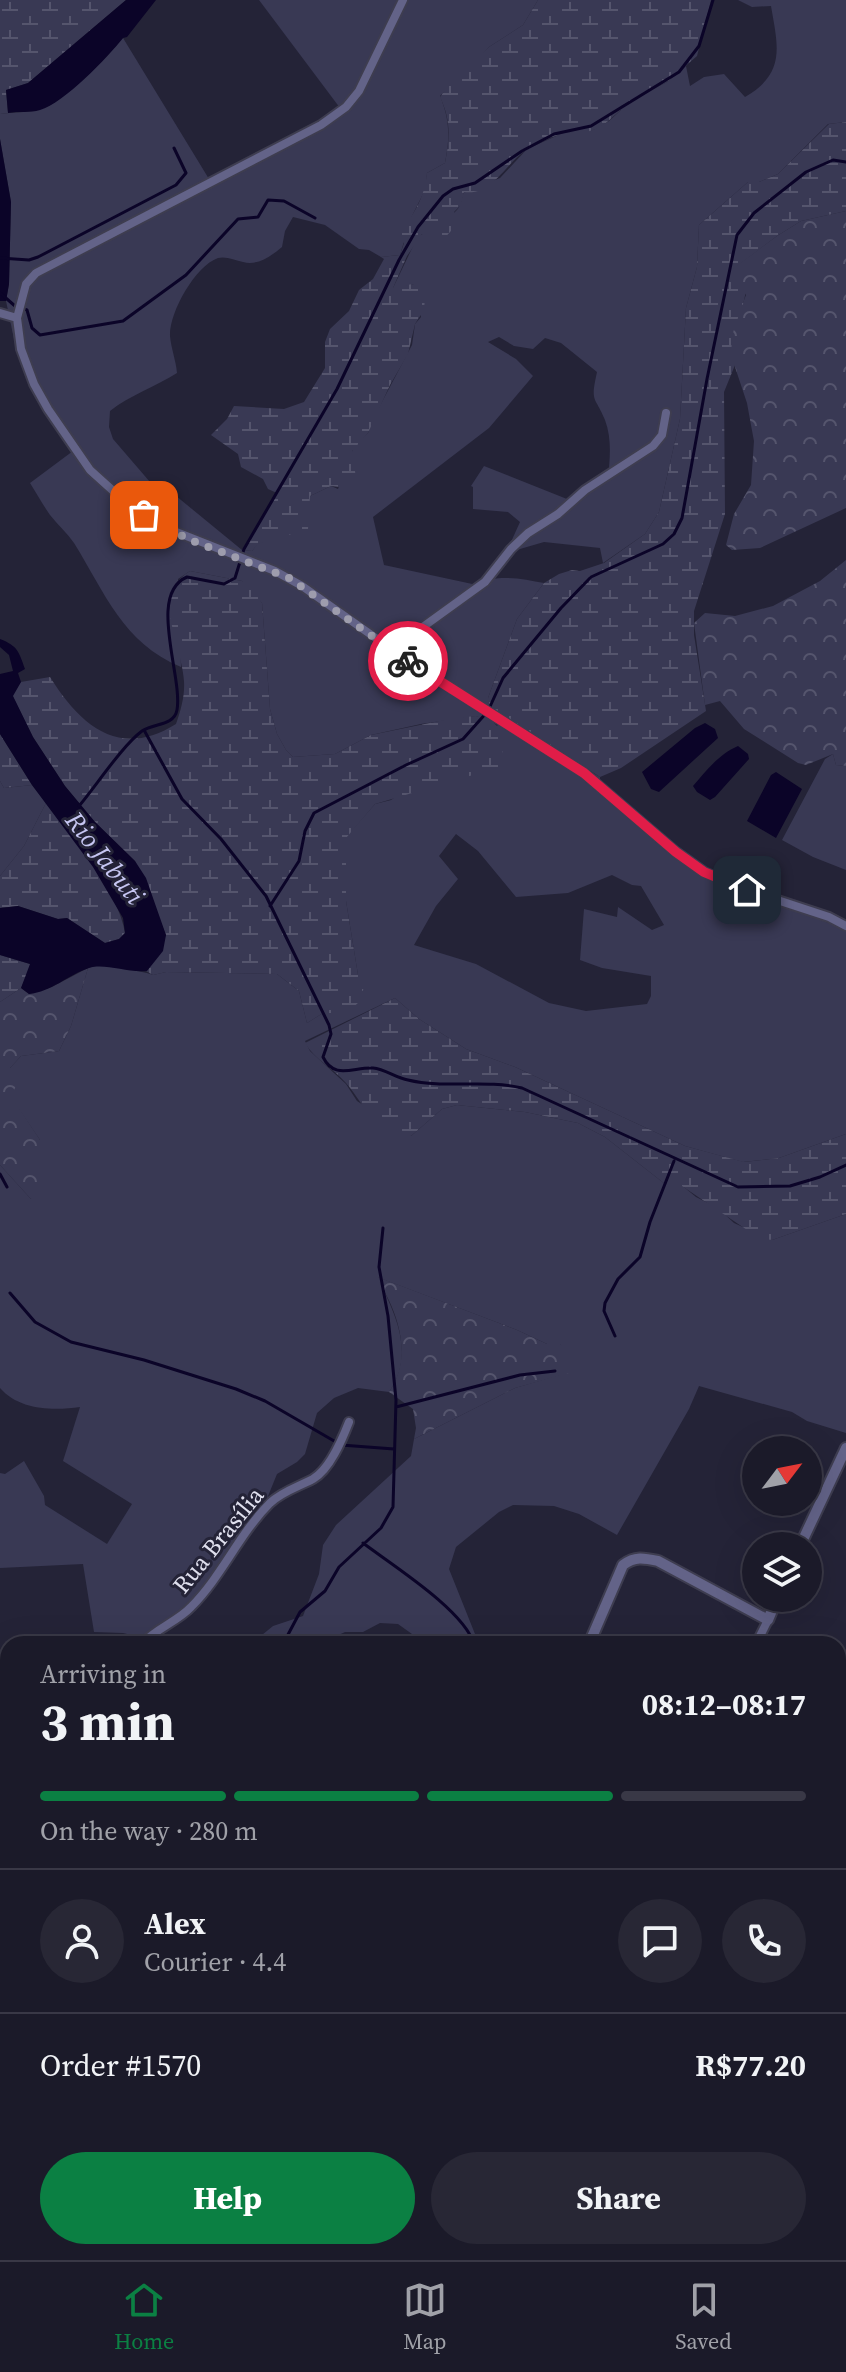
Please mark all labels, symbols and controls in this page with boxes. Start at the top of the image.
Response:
pin [110,481,178,549]
icon: bag [122,493,166,537]
courier [368,621,448,701]
icon: bike [386,639,430,683]
water label: Rio Jabuti [57,803,153,912]
pin [713,856,781,924]
icon: home [725,868,769,912]
north arrow [742,1436,822,1516]
map controls [742,1436,822,1612]
street label: Rua Brasília [165,1479,272,1600]
button: layers [742,1532,822,1612]
text: Arriving in [40,1656,166,1692]
text: 08:12–08:17 [642,1684,806,1725]
text: 3 min [40,1686,175,1757]
text: On the way · 280 m [40,1813,258,1849]
button: person [40,1899,124,1983]
button: chat [618,1899,702,1983]
button: phone [722,1899,806,1983]
text: Alex [144,1903,206,1944]
text: Courier · 4.4 [144,1944,286,1980]
text: Order #1570 [40,2045,201,2086]
text: R$77.20 [695,2045,806,2086]
button: Help [40,2152,415,2244]
button: Share [431,2152,806,2244]
tab: Home [114,2278,174,2356]
tab: Map [403,2278,447,2356]
tab: Saved [675,2278,732,2356]

